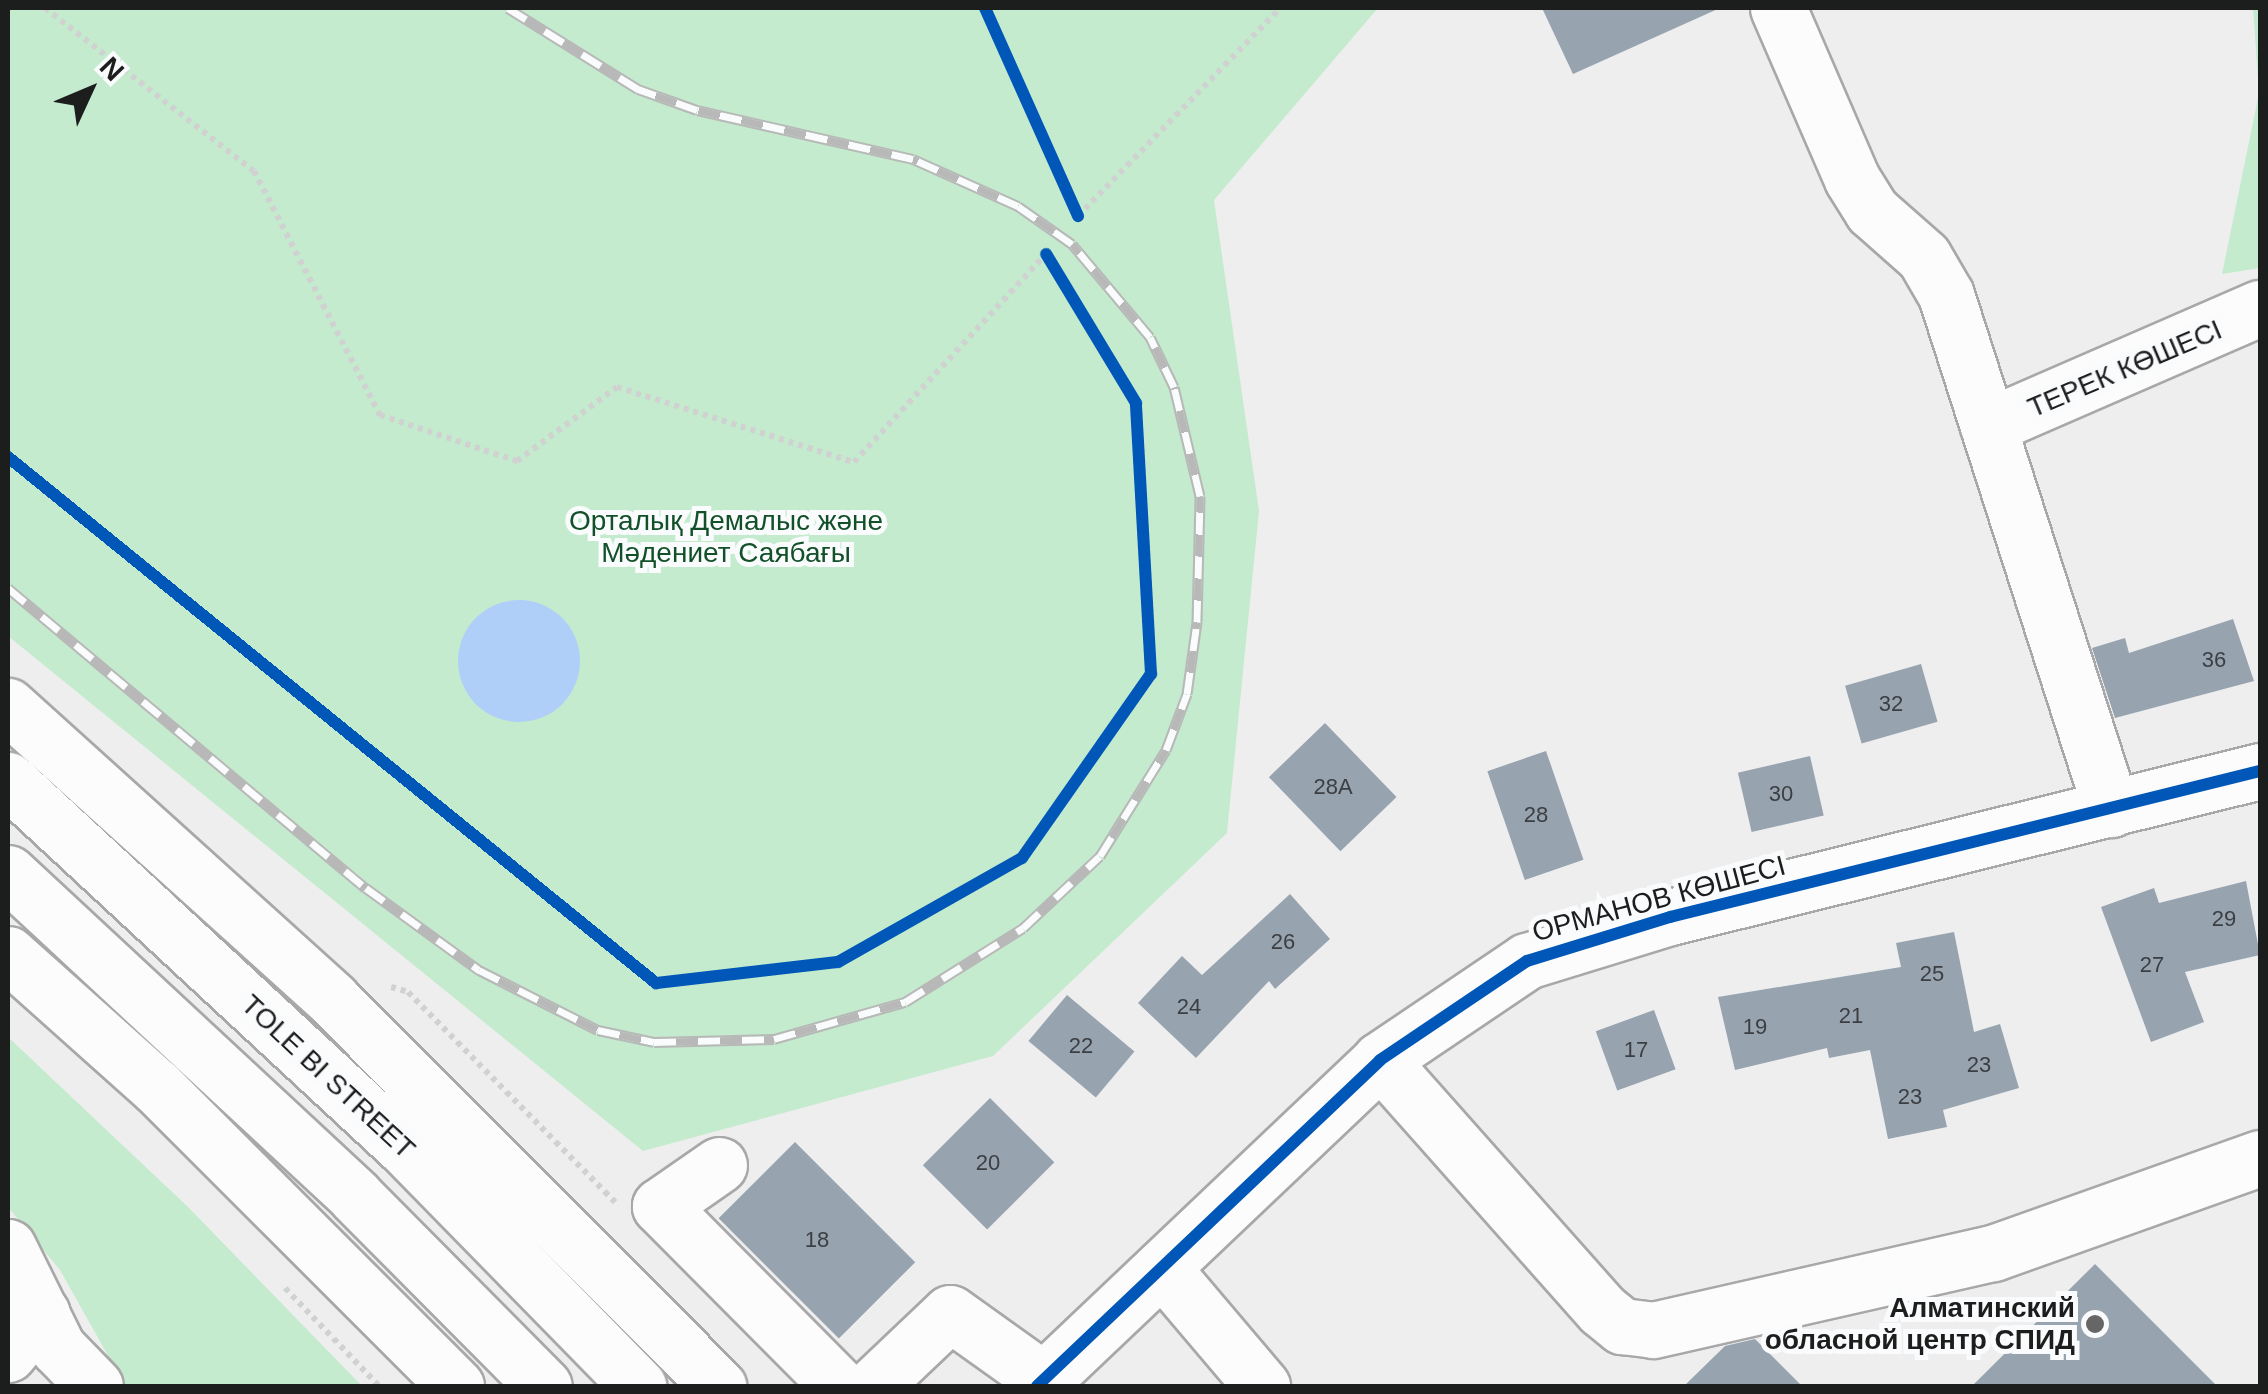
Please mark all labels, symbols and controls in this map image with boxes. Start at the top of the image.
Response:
north arrow [40,40,140,140]
text: N [94,51,130,87]
street label: ТЕРЕК КӨШЕСІ [2023,313,2227,425]
park label: Орталық Демалыс және Мәдениет Саябағы [569,504,883,570]
house number: 36 [2202,647,2226,673]
house number: 32 [1879,691,1903,717]
house number: 28А [1313,774,1353,800]
house number: 30 [1769,781,1793,807]
house number: 28 [1524,802,1548,828]
street label: ОРМАНОВ КӨШЕСІ [1529,849,1789,949]
house number: 29 [2212,906,2236,932]
house number: 26 [1271,929,1295,955]
house number: 27 [2140,952,2164,978]
house number: 25 [1920,961,1944,987]
street label: TOLE BI STREET [234,988,422,1166]
house number: 24 [1177,994,1201,1020]
house number: 21 [1839,1003,1863,1029]
house number: 19 [1743,1014,1767,1040]
house number: 22 [1069,1033,1093,1059]
house number: 17 [1624,1037,1648,1063]
house number: 23 [1967,1052,1991,1078]
house number: 23 [1898,1084,1922,1110]
house number: 20 [976,1150,1000,1176]
house number: 18 [805,1227,829,1253]
place label: Алматинский обласной центр СПИД [1765,1291,2075,1357]
marker: Алматинский обласной центр СПИД [2084,1313,2106,1335]

